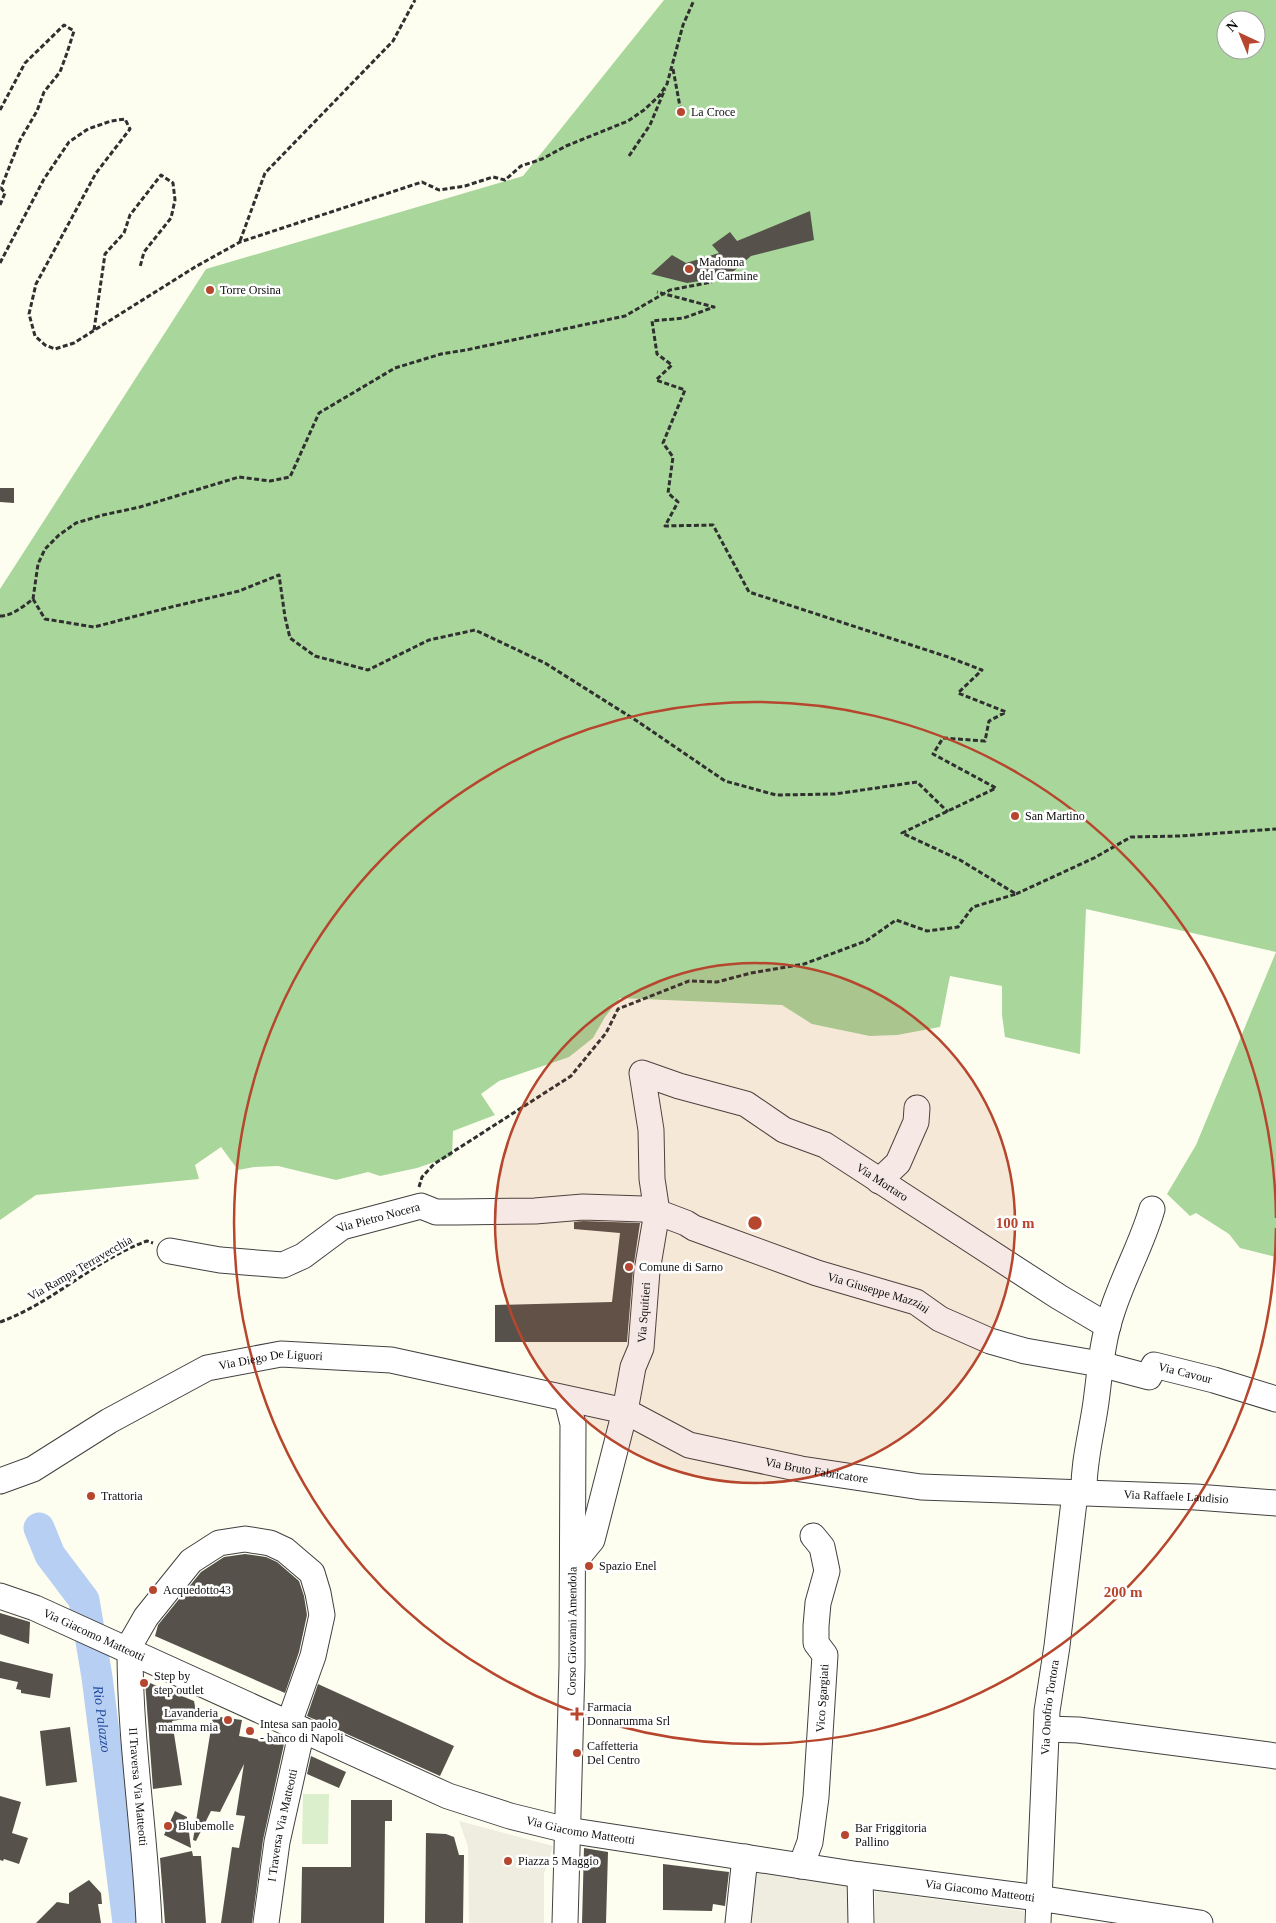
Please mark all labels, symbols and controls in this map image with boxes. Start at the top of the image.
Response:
north arrow [1216,10,1266,60]
text: N [1223,17,1241,35]
place label: La Croce [691,105,735,119]
marker: La Croce [675,106,687,118]
place label: Madonna del Carmine [699,255,758,283]
marker: Madonna del Carmine [683,263,695,275]
place label: Torre Orsina [220,283,281,297]
marker: Torre Orsina [204,284,216,296]
place label: San Martino [1025,809,1085,823]
marker: San Martino [1009,810,1021,822]
street label: Via Mortaro [854,1160,911,1204]
street label: Via Pietro Nocera [333,1199,422,1236]
centre of rings [746,1214,764,1232]
text: 100 m [996,1215,1035,1231]
street label: Via Rampa Terravecchia [25,1232,135,1304]
place label: Comune di Sarno [639,1260,723,1274]
marker: Comune di Sarno [623,1261,635,1273]
street label: Via Giuseppe Mazzini [826,1269,933,1317]
street label: Via Squitieri [634,1281,653,1343]
street label: Via Diego De Liguori [218,1347,324,1373]
street label: Via Cavour [1157,1359,1214,1386]
street label: Via Bruto Fabricatore [764,1454,869,1486]
street label: Via Raffaele Laudisio [1123,1487,1229,1506]
place label: Trattoria [101,1489,143,1503]
marker: Trattoria [85,1490,97,1502]
place label: Spazio Enel [599,1559,657,1573]
marker: Spazio Enel [583,1560,595,1572]
street label: Corso Giovanni Amendola [564,1566,579,1696]
place label: Acquedotto43 [163,1583,231,1597]
marker: Acquedotto43 [147,1584,159,1596]
text: 200 m [1104,1584,1143,1600]
street label: Via Giacomo Matteotti [41,1606,148,1665]
street label: Via Onofrio Tortora [1038,1658,1062,1755]
street label: Vico Sgargiati [813,1663,831,1733]
place label: Step by step outlet [154,1669,204,1697]
marker: Step by step outlet [138,1677,150,1689]
water label: Rio Palazzo [90,1684,113,1753]
place label: Farmacia Donnarumma Srl [587,1700,671,1728]
place label: Lavanderia mamma mia [158,1706,219,1734]
marker: Farmacia Donnarumma Srl [571,1708,583,1720]
marker: Lavanderia mamma mia [222,1714,234,1726]
place label: Intesa san paolo - banco di Napoli [260,1717,344,1745]
marker: Intesa san paolo - banco di Napoli [244,1725,256,1737]
street label: II Traversa Via Matteotti [126,1727,151,1847]
place label: Caffetteria Del Centro [587,1739,640,1767]
marker: Caffetteria Del Centro [571,1747,583,1759]
street label: I Traversa Via Matteotti [265,1767,300,1883]
street label: Via Giacomo Matteotti [525,1813,637,1847]
place label: Blubemolle [178,1819,234,1833]
marker: Blubemolle [162,1820,174,1832]
place label: Bar Friggitoria Pallino [855,1821,927,1849]
marker: Bar Friggitoria Pallino [839,1829,851,1841]
place label: Piazza 5 Maggio [518,1854,599,1868]
marker: Piazza 5 Maggio [502,1855,514,1867]
street label: Via Giacomo Matteotti [924,1876,1036,1905]

